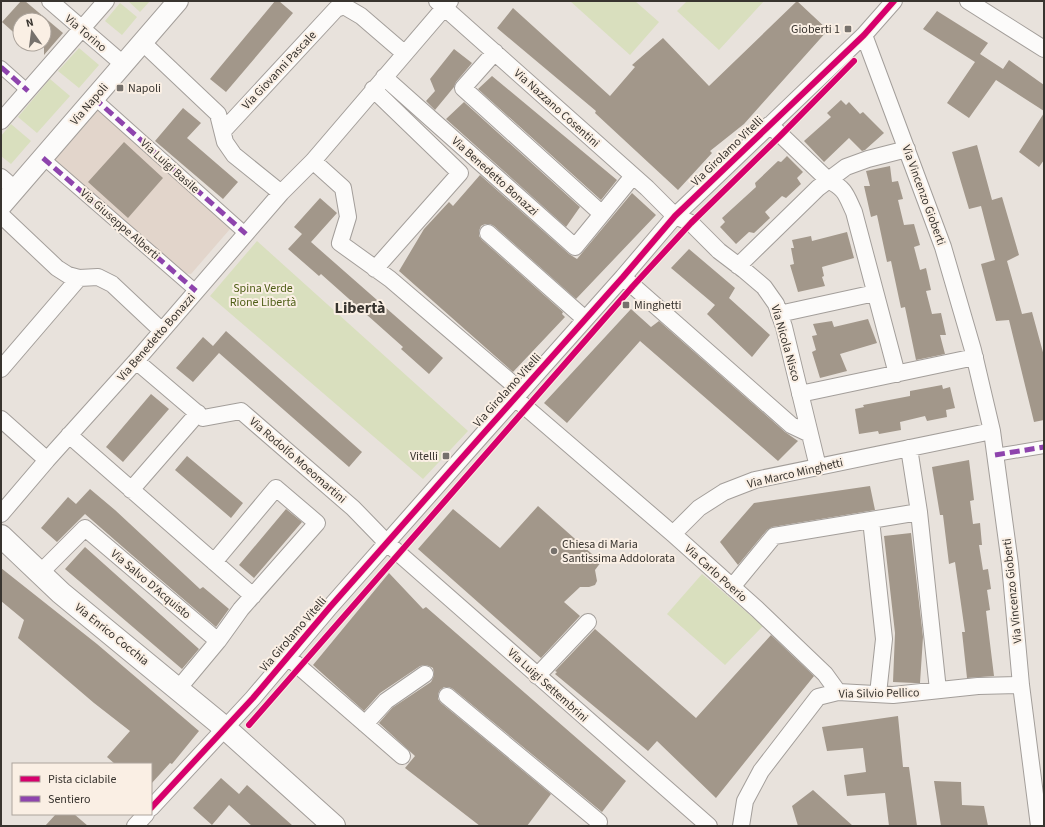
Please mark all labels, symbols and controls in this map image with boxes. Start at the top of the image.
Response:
street label: Via Torino [61,11,110,56]
north arrow [12,12,52,52]
text: N [24,15,35,31]
place label: Gioberti 1 [791,21,840,38]
marker: Gioberti 1 [843,24,853,34]
street label: Via Giovanni Pascale [238,27,320,113]
street label: Via Nazzano Cosentini [510,65,603,152]
street label: Via Napoli [66,80,112,129]
place label: Napoli [128,80,161,97]
marker: Napoli [115,83,125,93]
street label: Via Girolamo Vitelli [687,112,767,190]
street label: Via Benedetto Bonazzi [448,133,542,220]
street label: Via Luigi Basile [136,135,203,198]
street label: Via Vincenzo Gioberti [897,143,950,248]
street label: Via Giuseppe Alberti [76,185,163,264]
park label: Spina Verde Rione Libertà [230,280,296,311]
street label: Via Benedetto Bonazzi [113,290,199,385]
district label: Libertà [335,297,385,319]
place label: Minghetti [634,297,682,314]
marker: Minghetti [621,300,631,310]
street label: Via Nicola Nisco [766,303,805,383]
street label: Via Girolamo Vitelli [469,350,545,431]
street label: Via Rodolfo Moeomartini [245,413,350,507]
place label: Vitelli [410,448,438,465]
marker: Vitelli [441,451,451,461]
street label: Via Marco Minghetti [745,454,845,493]
place label: Chiesa di Maria Santissima Addolorata [562,536,675,567]
street label: Via Vincenzo Gioberti [999,538,1026,644]
street label: Via Carlo Poerio [681,541,751,606]
street label: Via Salvo D'Acquisto [107,546,195,623]
marker: Chiesa di Maria Santissima Addolorata [549,546,559,556]
street label: Via Girolamo Vitelli [256,593,331,676]
street label: Via Enrico Cocchia [71,599,153,670]
street label: Via Luigi Settembrini [504,644,592,726]
street label: Via Silvio Pellico [839,684,920,703]
legend [12,763,152,815]
text: Pista ciclabile [48,771,116,788]
text: Sentiero [48,791,90,808]

